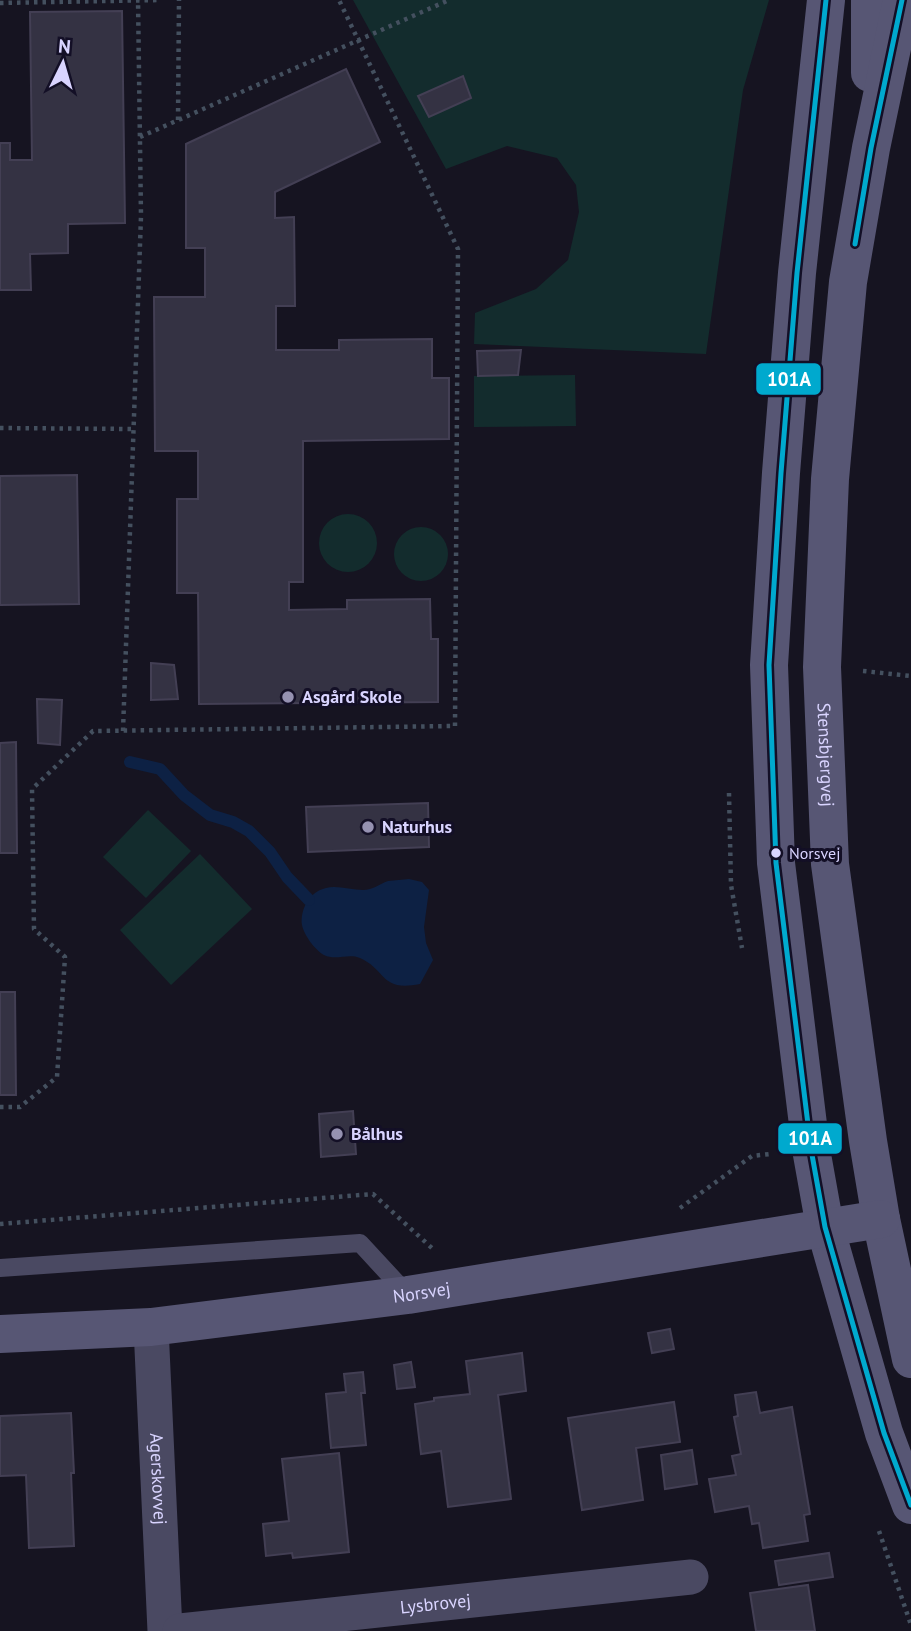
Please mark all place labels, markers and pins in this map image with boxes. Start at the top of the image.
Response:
place label: Asgård Skole [302,685,402,708]
marker: Asgård Skole [280,689,296,705]
place label: Naturhus [382,815,453,838]
marker: Naturhus [360,819,376,835]
place label: Norsvej [789,843,840,863]
marker: Norsvej [769,846,783,860]
place label: Bålhus [351,1122,403,1145]
marker: Bålhus [329,1126,345,1142]

